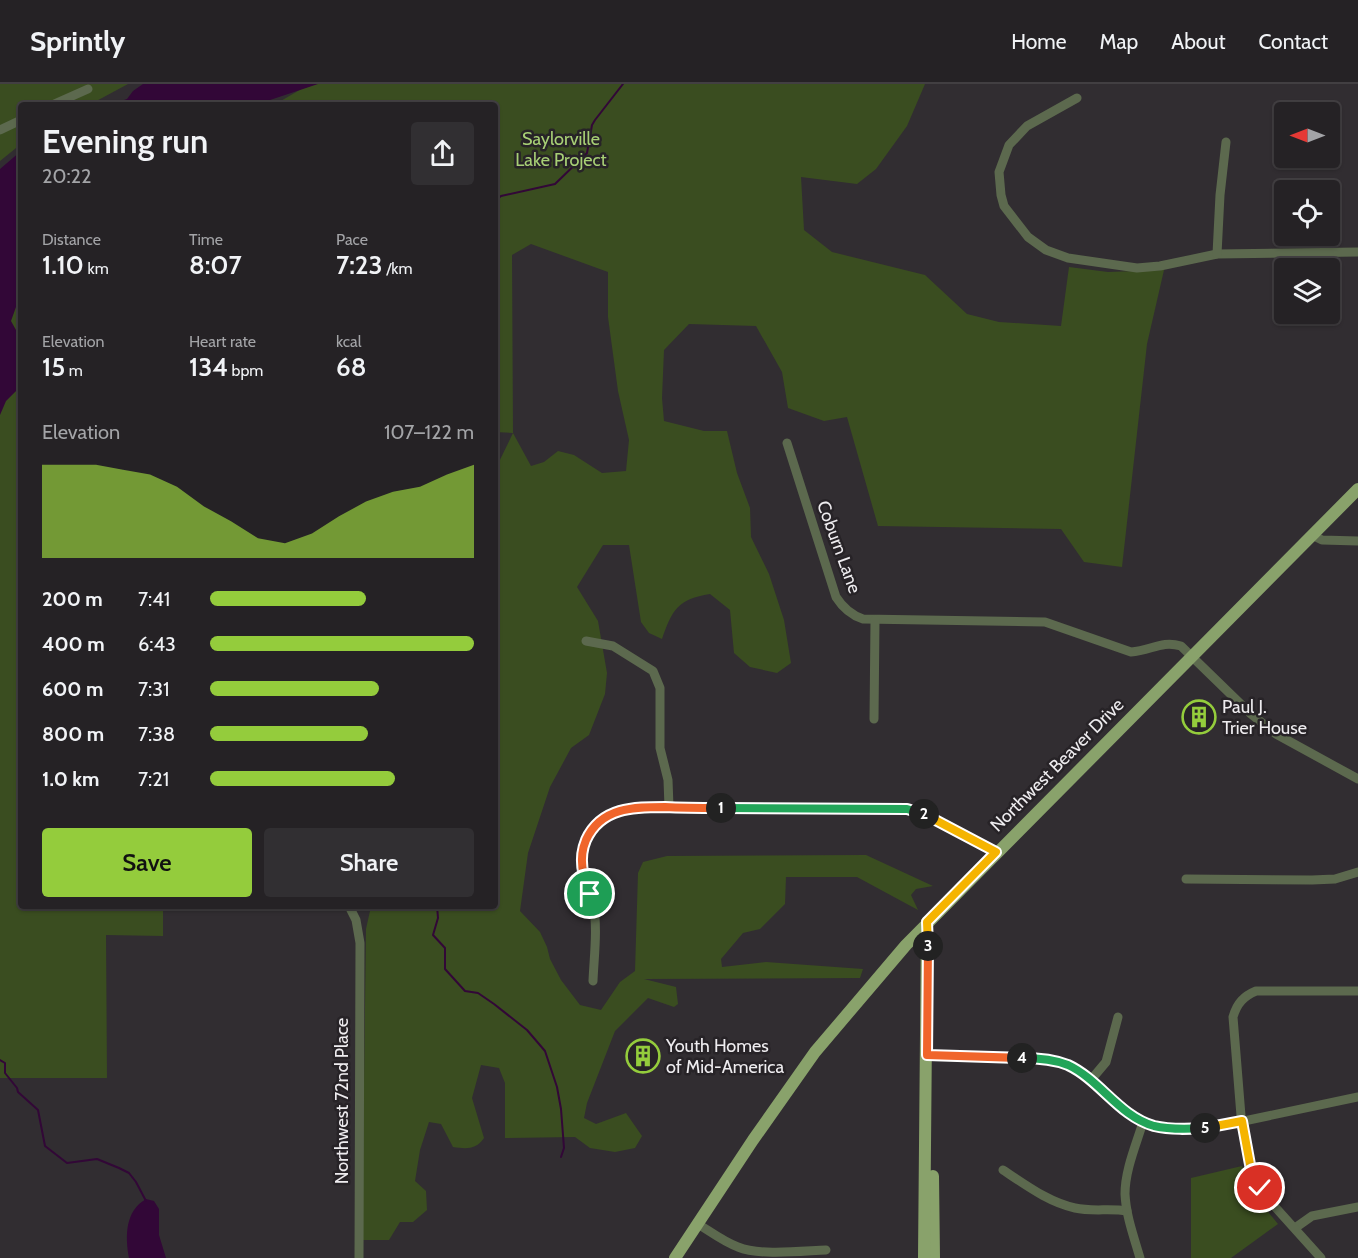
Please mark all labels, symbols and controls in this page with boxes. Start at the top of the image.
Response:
text: Sprintly [30,24,125,58]
text: Home [1011,29,1067,54]
text: Map [1100,29,1138,54]
text: About [1171,29,1225,54]
text: Contact [1258,29,1328,54]
north arrow [1274,102,1340,168]
map controls [1274,102,1340,324]
text: Evening run [42,121,208,161]
button: share [411,122,474,185]
park label: Saylorville Lake Project [515,128,607,171]
text: 20:22 [42,164,92,188]
button: locate [1274,180,1340,246]
text: Distance [42,230,101,249]
text: Time [189,230,223,249]
text: Pace [336,230,368,249]
text: 1.10 [42,249,84,281]
text: 8:07 [189,249,242,281]
text: 7:23 [336,249,383,281]
button: layers [1274,258,1340,324]
text: km [84,259,109,278]
text: /km [383,259,413,278]
text: Elevation [42,332,105,351]
text: Heart rate [189,332,256,351]
text: kcal [336,332,362,351]
text: 15 [42,351,65,383]
text: 134 [189,351,228,383]
text: 68 [336,351,366,383]
text: m [65,361,83,380]
text: bpm [228,361,263,380]
text: Elevation [42,420,120,444]
text: 107–122 m [384,420,474,444]
street label: Coburn Lane [812,498,866,596]
text: 200 m [42,587,103,611]
text: 7:41 [138,587,170,611]
text: 400 m [42,632,105,656]
text: 6:43 [138,632,176,656]
text: 600 m [42,677,103,701]
text: 7:31 [138,677,170,701]
street label: Northwest Beaver Drive [986,694,1128,836]
place label: Paul J. Trier House [1222,696,1307,739]
building icon: Paul J. Trier House [1181,699,1217,735]
text: 800 m [42,722,104,746]
text: 7:38 [138,722,175,746]
text: 1.0 km [42,767,99,791]
text: 7:21 [138,767,169,791]
pin: 1 [706,793,736,823]
text: 1 [718,798,724,817]
pin: 2 [909,799,939,829]
text: 2 [920,804,928,823]
button: Save [42,828,252,897]
button: Share [264,828,474,897]
pin [564,868,615,919]
icon: arrive [573,877,606,910]
pin: 3 [913,931,943,961]
text: 3 [924,936,932,955]
street label: Northwest 72nd Place [331,1018,353,1184]
place label: Youth Homes of Mid-America [665,1035,784,1078]
building icon: Youth Homes of Mid-America [625,1038,661,1074]
pin: 4 [1007,1043,1037,1073]
text: 4 [1017,1048,1027,1067]
pin: 5 [1190,1113,1220,1143]
text: 5 [1201,1118,1209,1137]
pin [1234,1162,1285,1213]
icon: check [1243,1171,1276,1204]

